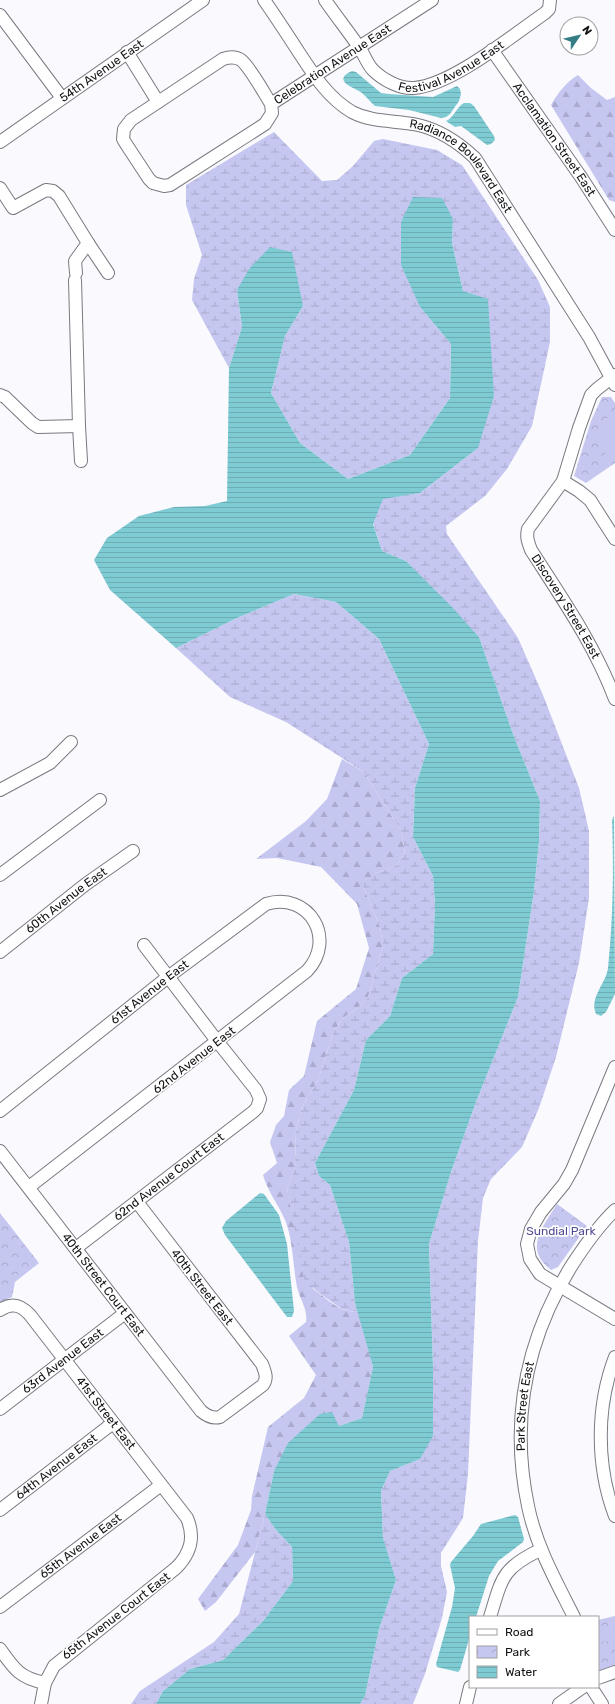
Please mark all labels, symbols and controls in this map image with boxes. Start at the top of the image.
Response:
north arrow [559,16,599,56]
street label: Celebration Avenue East [271,21,394,107]
text: N [579,24,594,38]
street label: 54th Avenue East [57,37,146,105]
street label: Festival Avenue East [397,38,507,95]
street label: Acclamation Street East [510,80,599,199]
street label: Radiance Boulevard East [408,116,515,216]
street label: Discovery Street East [529,552,603,661]
street label: 60th Avenue East [23,864,110,936]
street label: 61st Avenue East [108,957,191,1027]
street label: 62nd Avenue East [150,1023,238,1097]
street label: 62nd Avenue Court East [111,1130,227,1224]
park label: Sundial Park [526,1224,597,1238]
street label: 40th Street Court East [59,1230,148,1339]
street label: 40th Street East [168,1246,236,1328]
street label: 63rd Avenue East [19,1325,106,1396]
street label: Park Street East [514,1360,537,1451]
street label: 41st Street East [73,1374,139,1453]
street label: 64th Avenue East [13,1431,100,1502]
street label: 65th Avenue East [37,1510,124,1581]
street label: 65th Avenue Court East [59,1569,173,1662]
legend [469,1616,599,1688]
text: Road [505,1625,533,1639]
text: Park [505,1645,531,1659]
text: Water [505,1665,537,1679]

